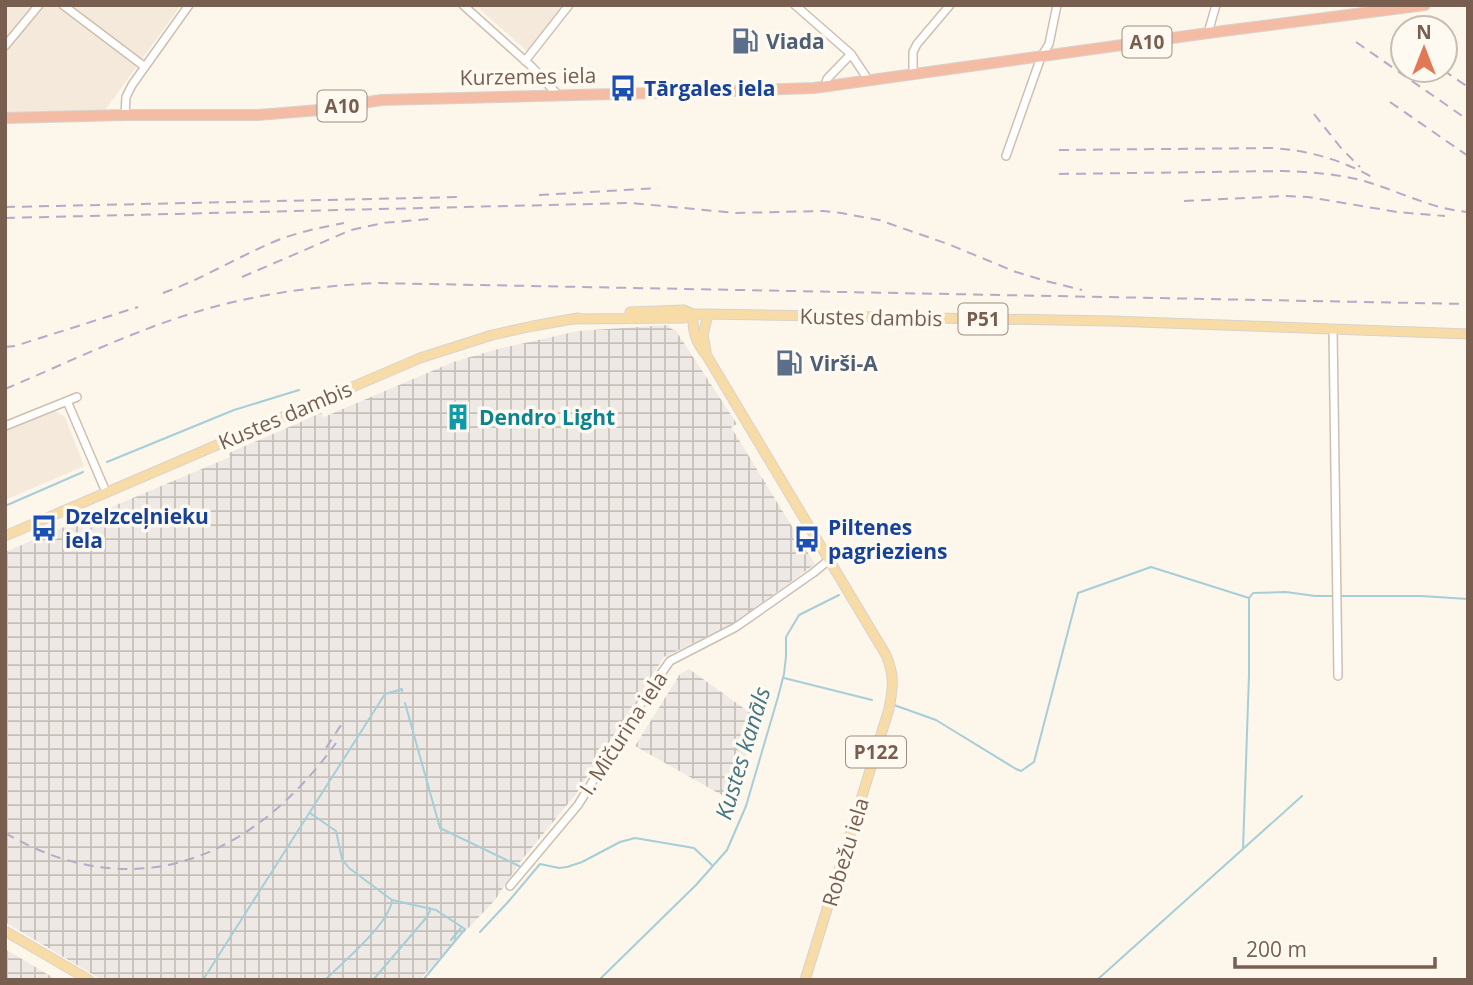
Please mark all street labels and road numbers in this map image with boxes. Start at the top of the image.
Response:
road number: A10 [1122,26,1172,58]
street label: Kurzemes iela [459,61,597,91]
road number: A10 [318,90,366,122]
street label: Kustes dambis [799,302,943,332]
road number: P51 [958,304,1007,334]
street label: Kustes dambis [214,374,356,456]
street label: I. Mičurina iela [573,666,673,800]
road number: P122 [846,736,906,768]
street label: Robežu iela [815,794,875,910]

